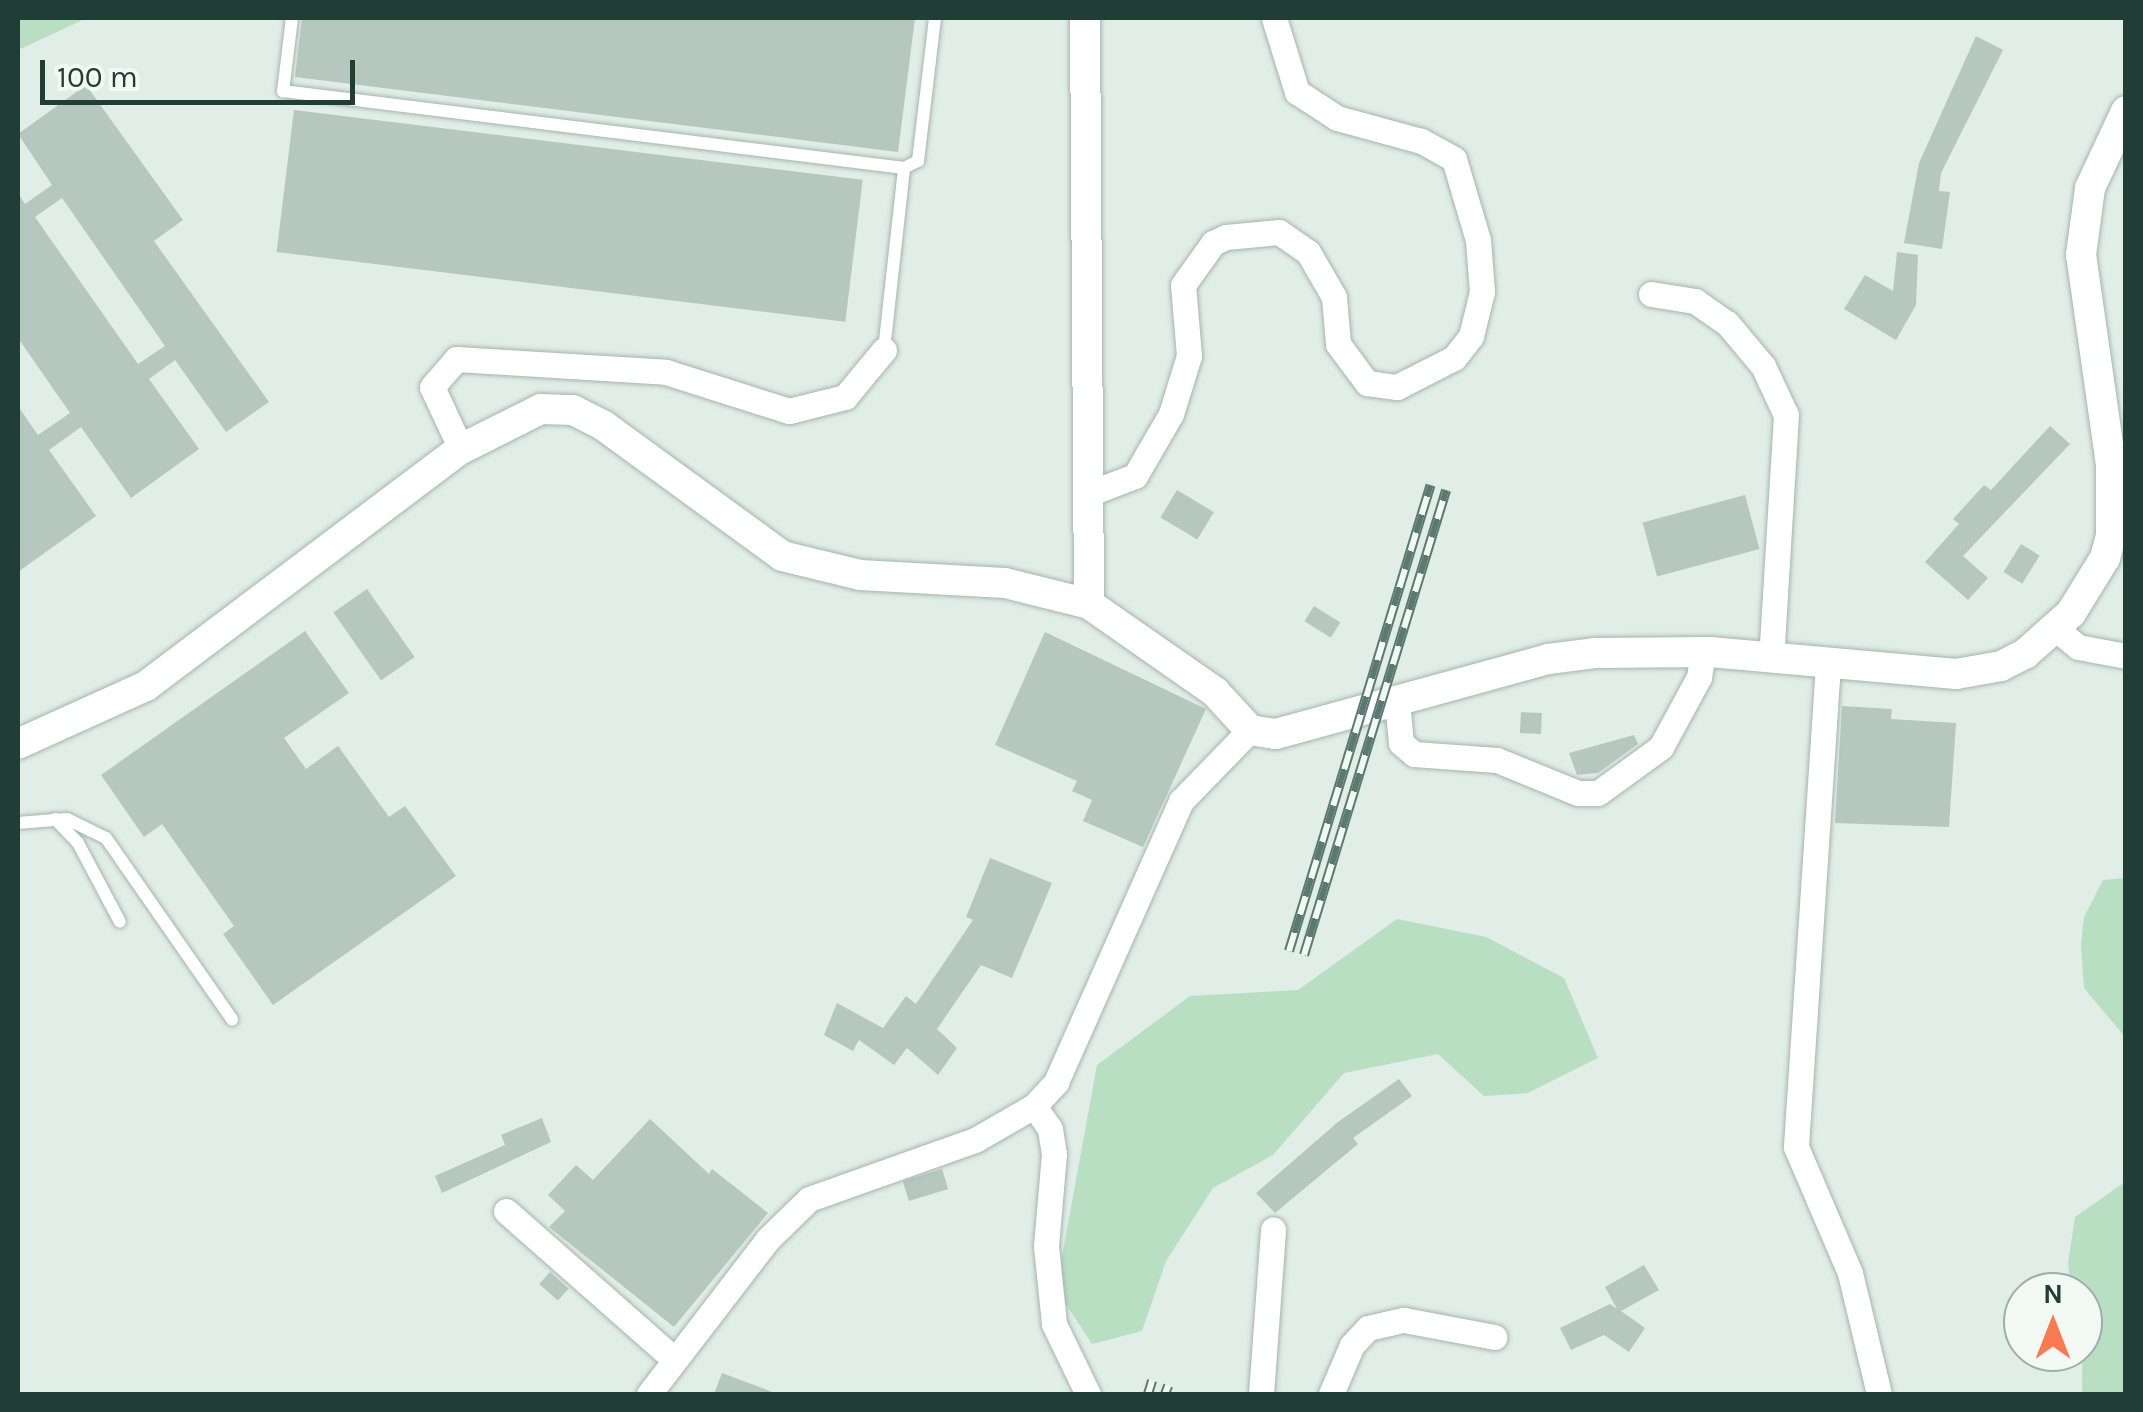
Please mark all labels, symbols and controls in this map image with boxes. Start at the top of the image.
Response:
scale bar [45,40,360,102]
text: 100 m [57,59,138,95]
north arrow [2003,1272,2103,1372]
text: N [2043,1277,2063,1310]

